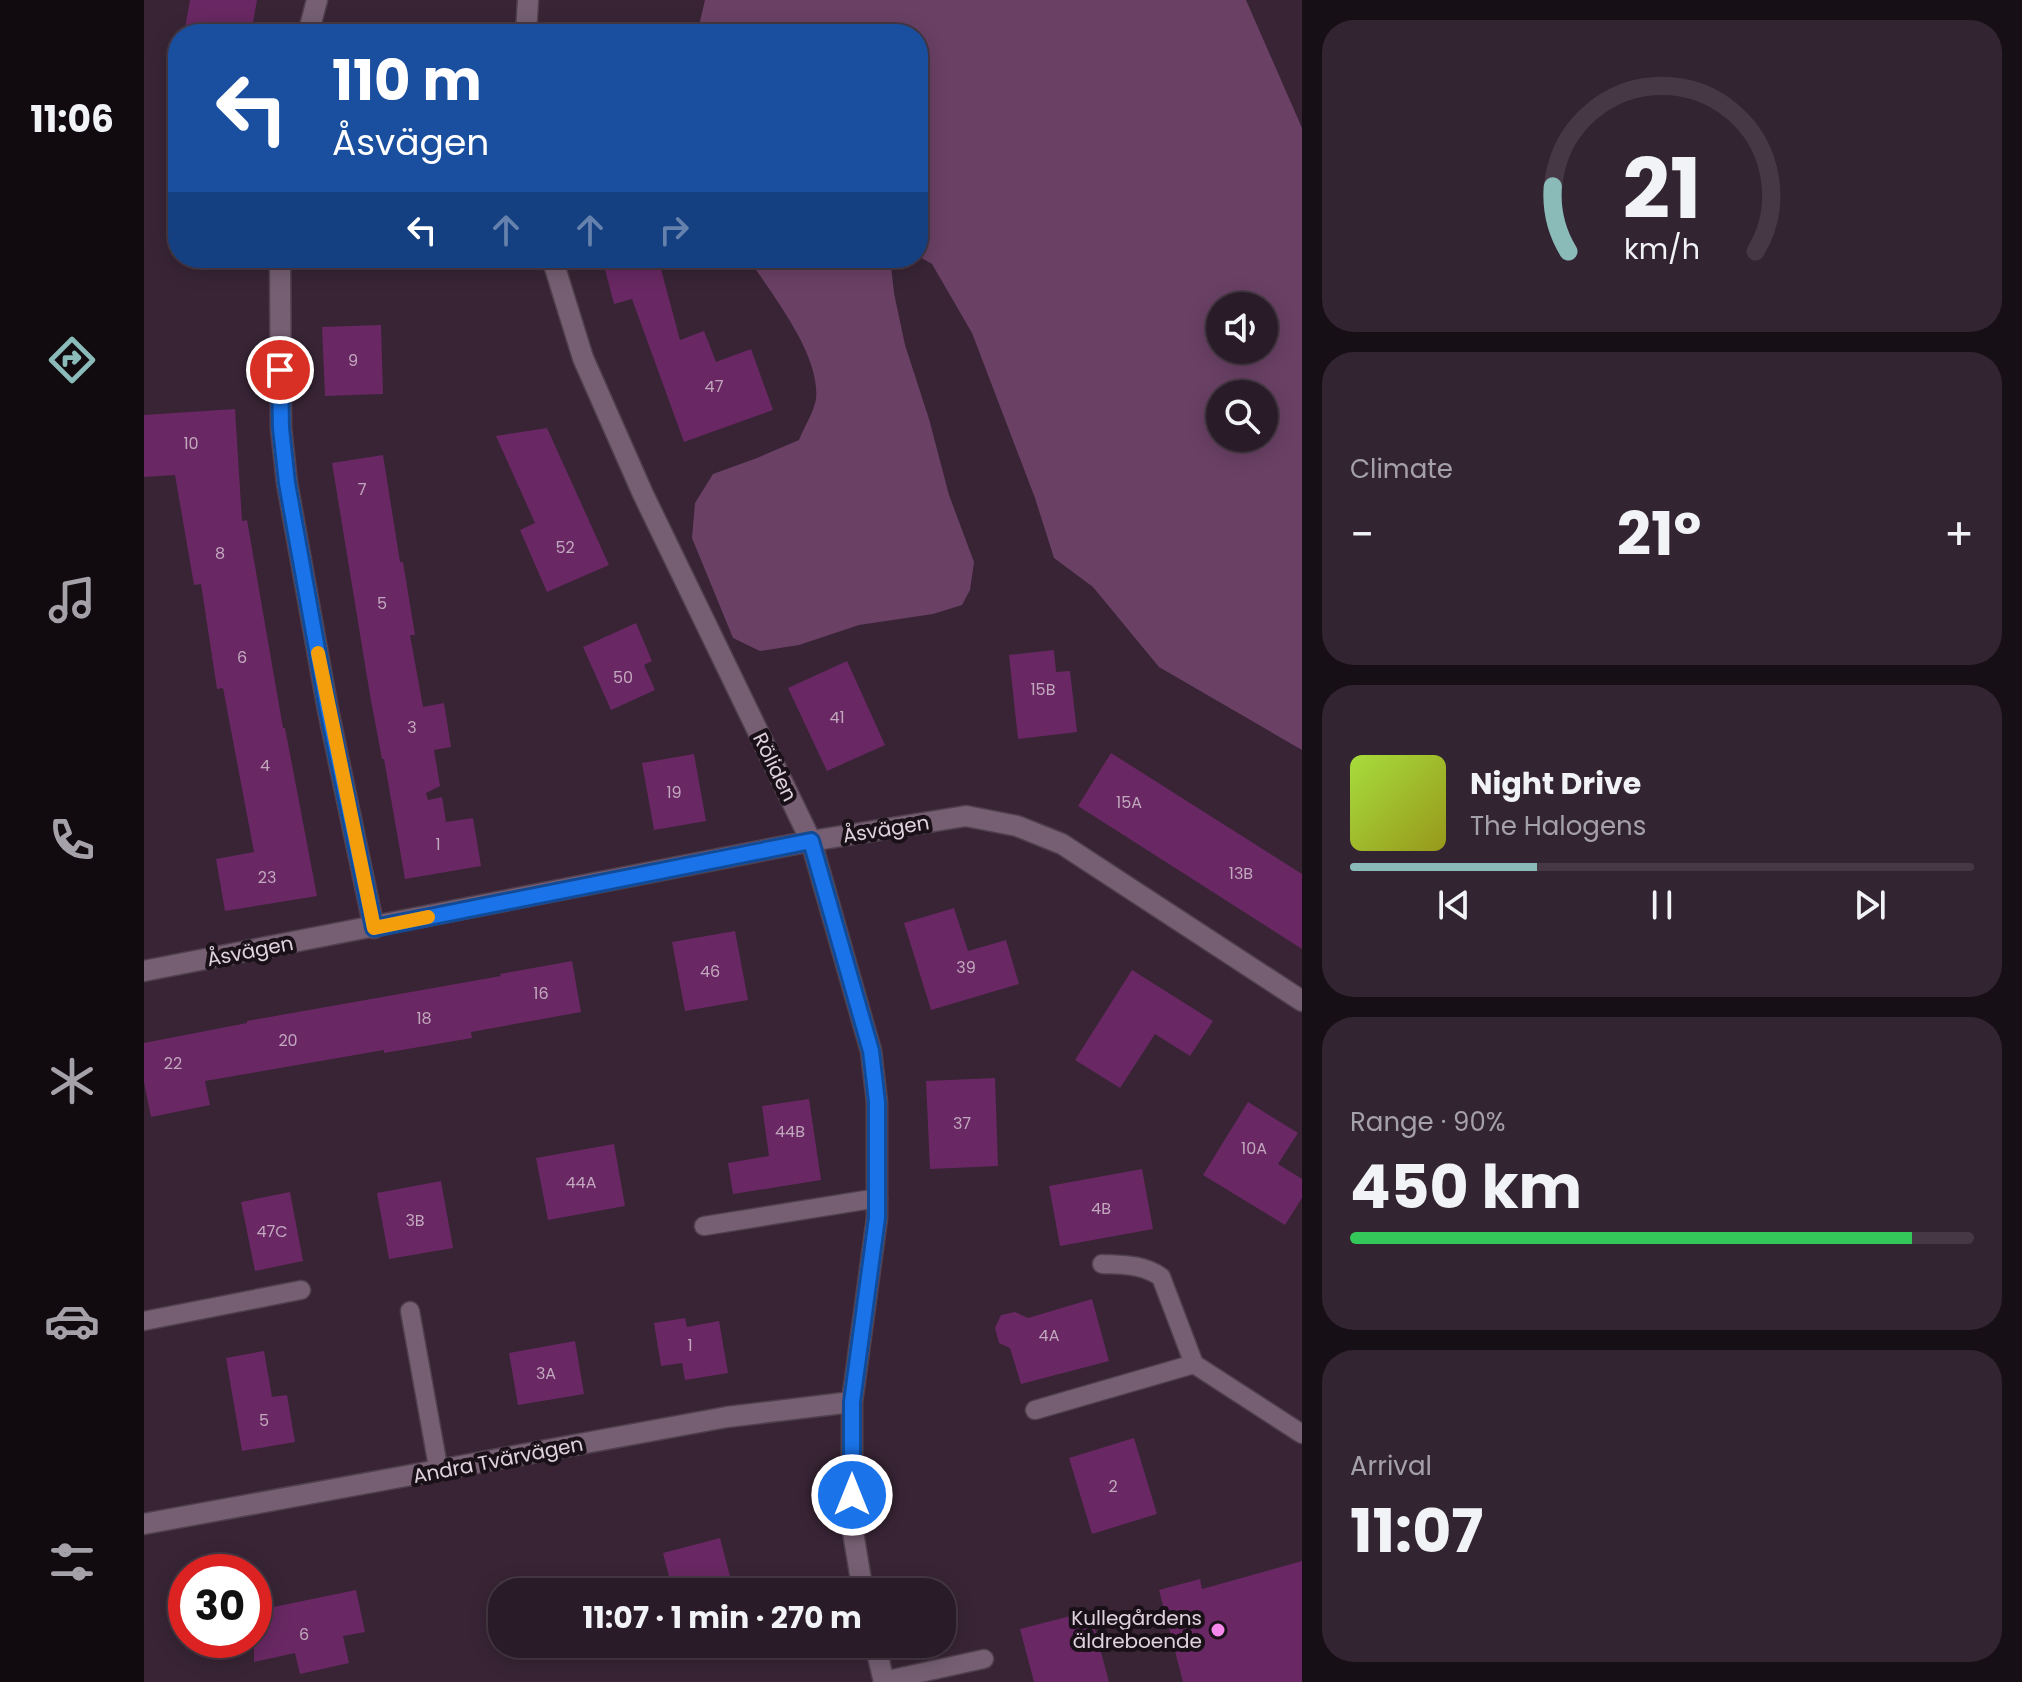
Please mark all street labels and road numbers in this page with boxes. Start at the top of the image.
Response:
street label: Röliden [746,728,804,806]
street label: Åsvägen [841,808,931,850]
street label: Åsvägen [204,929,296,973]
street label: Andra Tvärvägen [411,1430,585,1490]

